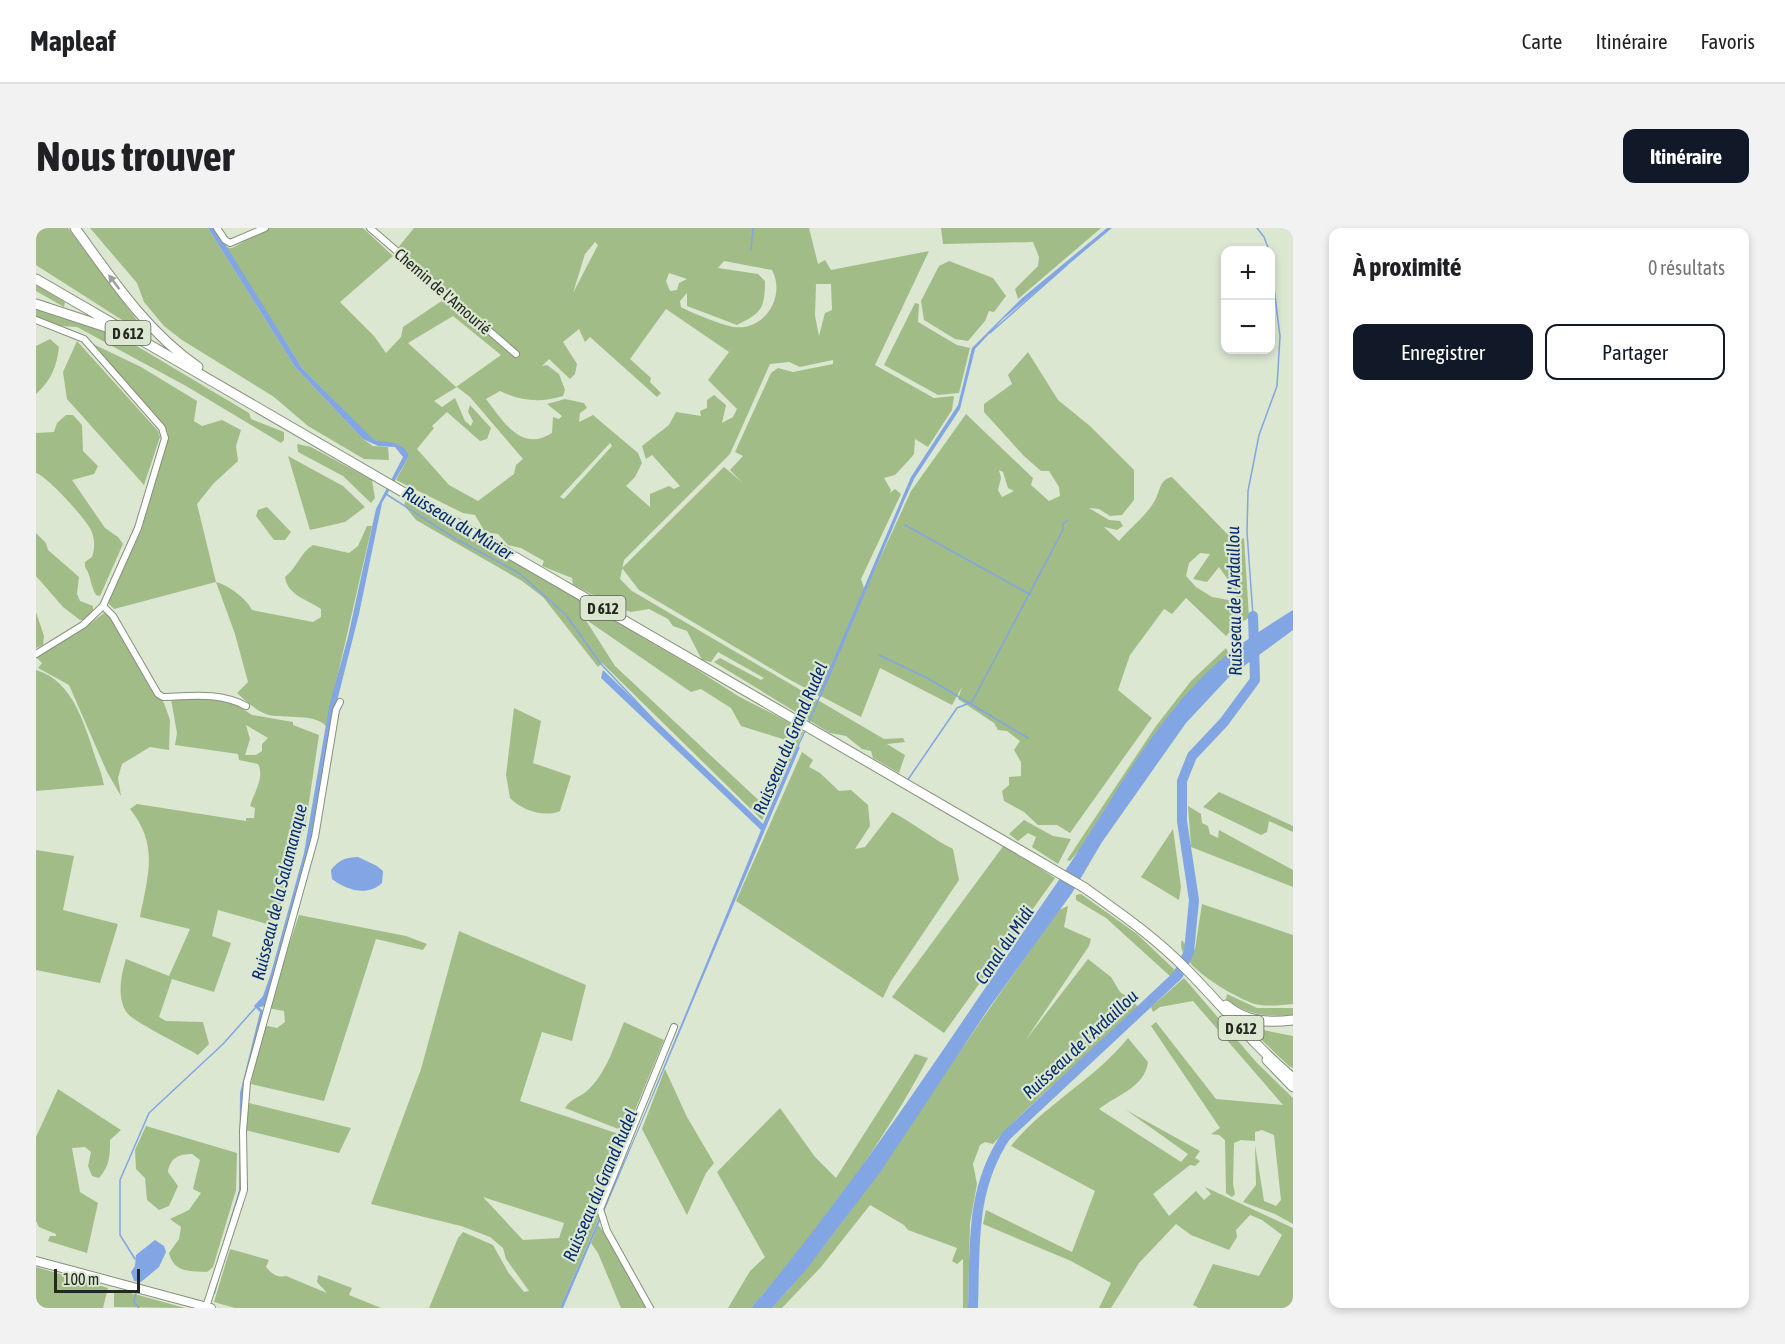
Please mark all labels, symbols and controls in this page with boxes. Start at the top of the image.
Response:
text: Mapleaf [30,25,116,57]
text: Carte [1522,29,1562,53]
text: Itinéraire [1595,29,1667,53]
text: Favoris [1700,29,1755,53]
button: Itinéraire [1623,129,1749,183]
text: Nous trouver [36,132,234,180]
street label: Chemin de l'Amourié [391,244,495,338]
map controls [1221,246,1275,354]
button: + [1221,246,1275,300]
text: À proximité [1353,252,1461,282]
text: 0 résultats [1648,256,1725,279]
one-way arrow [109,275,121,290]
button: − [1221,300,1275,354]
road number: D 612 [106,321,151,345]
button: Enregistrer [1353,324,1533,380]
button: Partager [1545,324,1725,380]
water label: Ruisseau du Mûrier [399,482,518,565]
water label: Ruisseau de l'Ardaillou [1222,526,1246,676]
road number: D 612 [580,596,626,620]
water label: Ruisseau du Grand Rudel [748,659,832,817]
water label: Ruisseau de la Salamanque [247,802,311,982]
water label: Canal du Midi [970,902,1038,988]
water label: Ruisseau de l'Ardaillou [1018,985,1142,1103]
road number: D 612 [1218,1016,1264,1040]
water label: Ruisseau du Grand Rudel [558,1106,642,1264]
scale bar [54,1266,140,1294]
text: 100 m [63,1270,99,1288]

